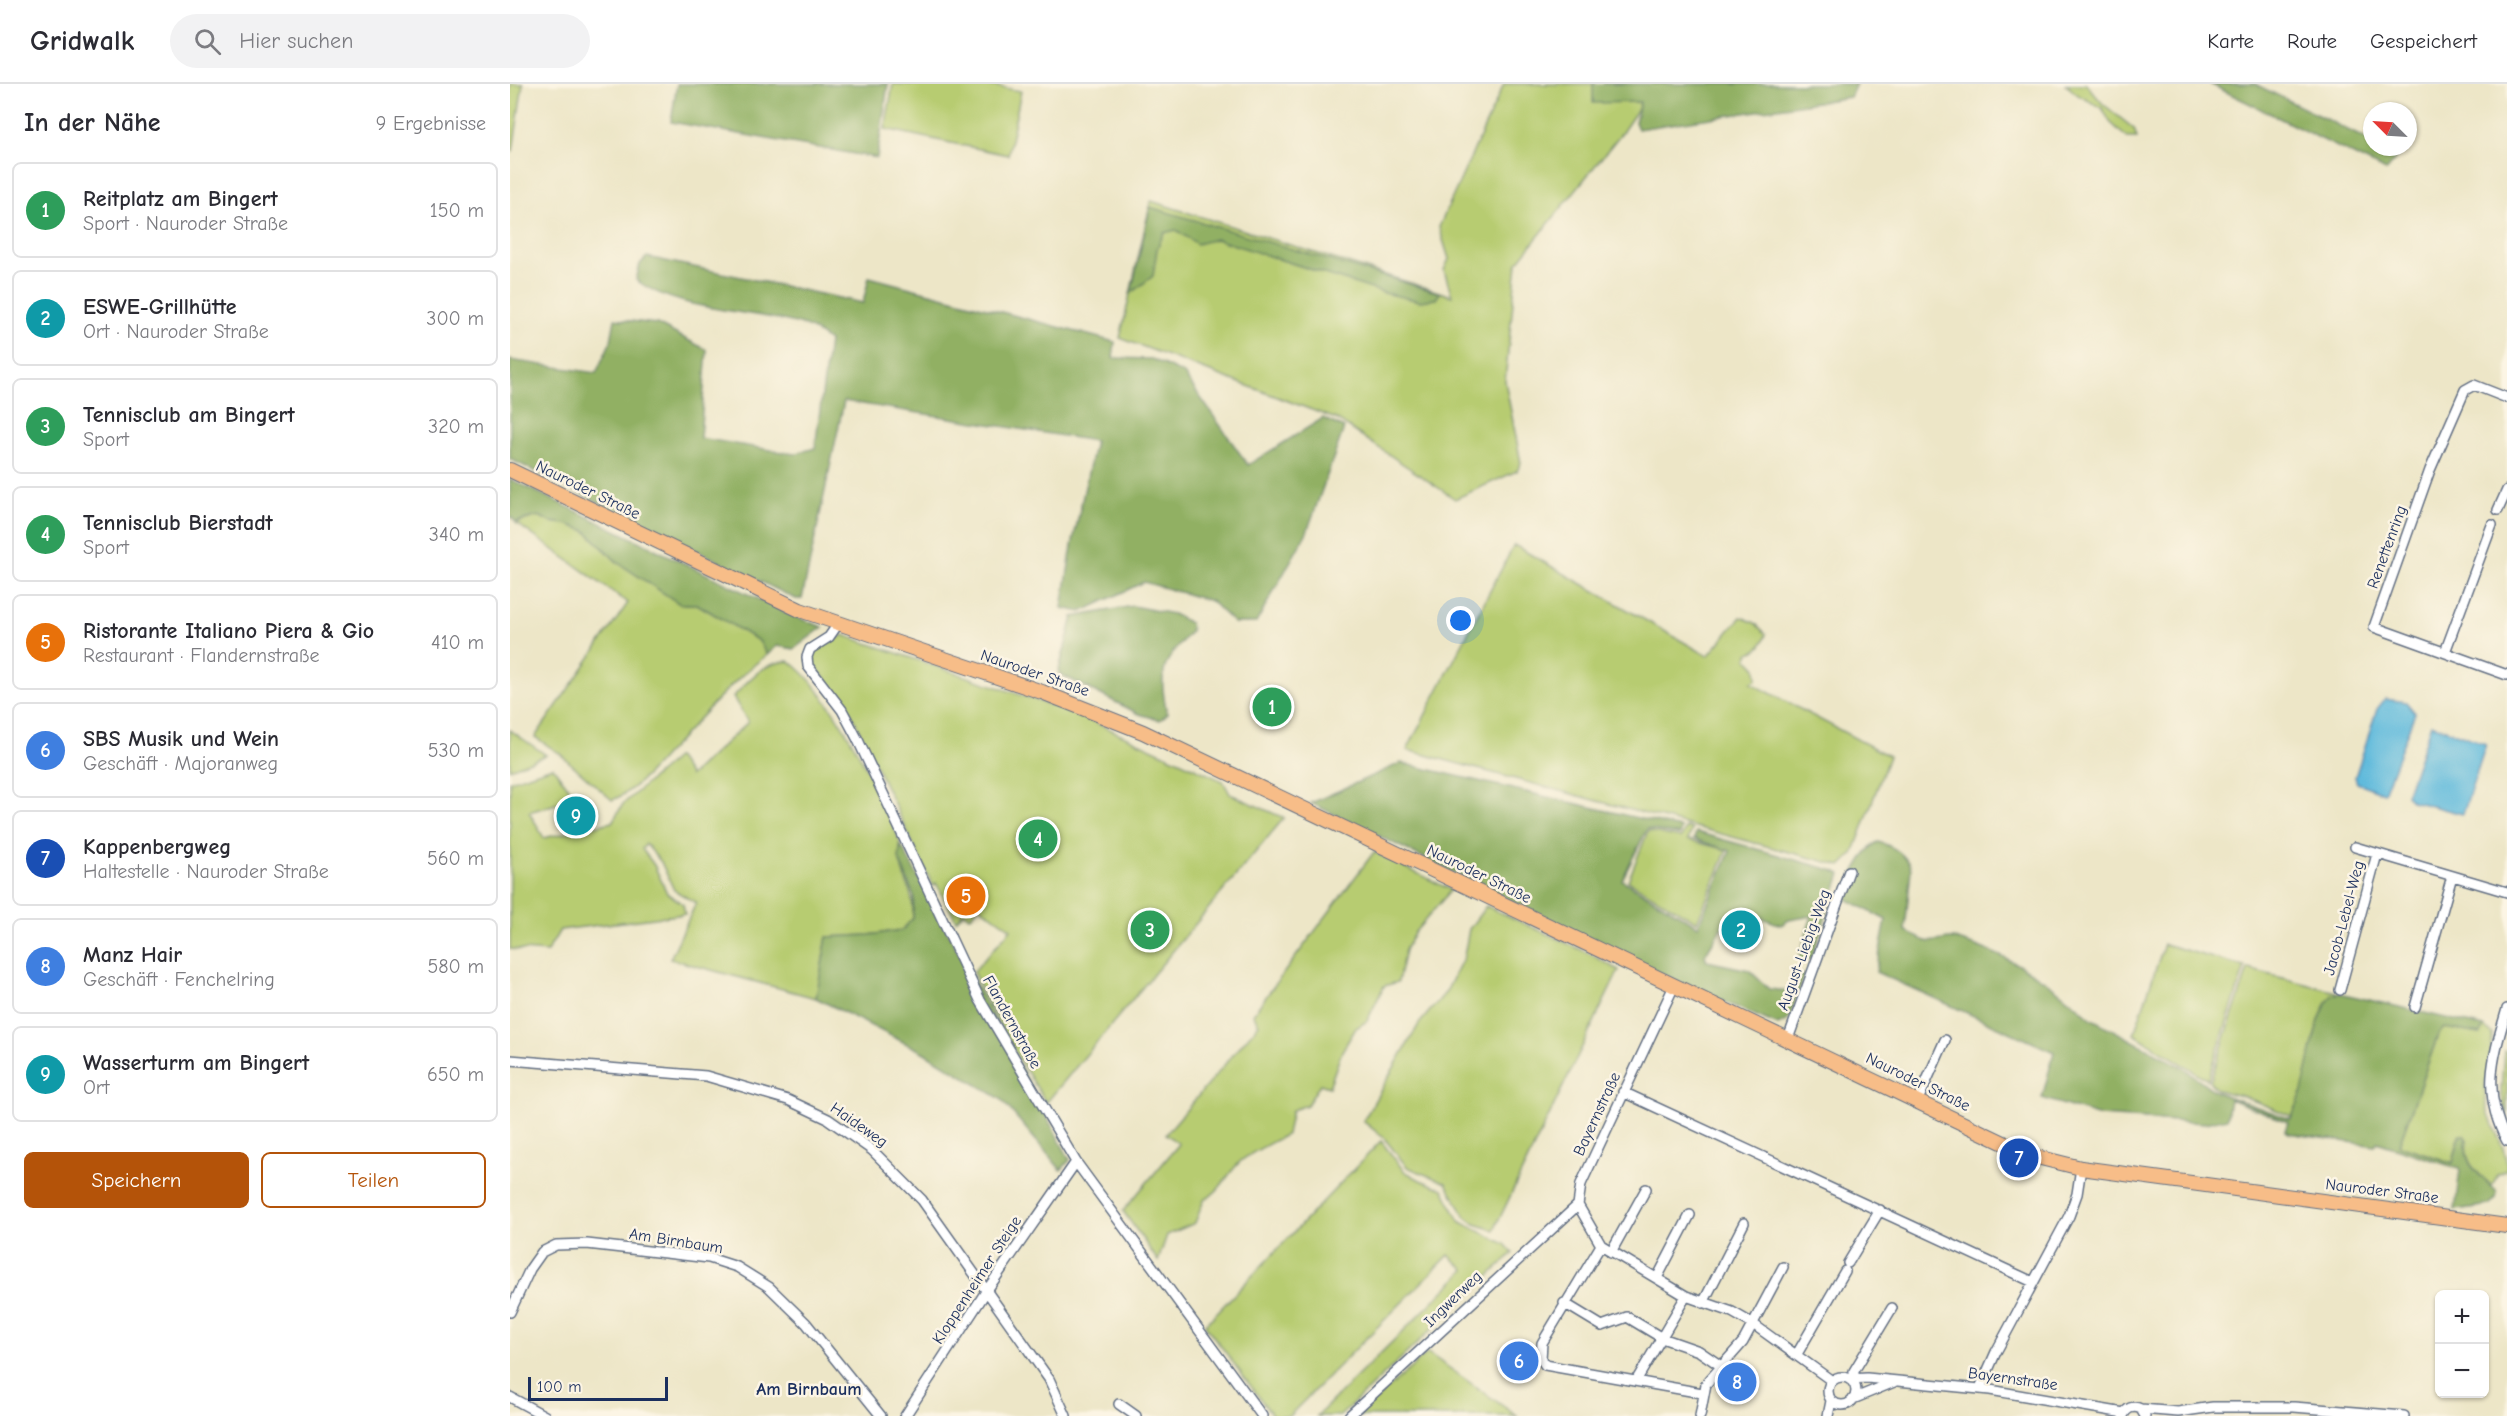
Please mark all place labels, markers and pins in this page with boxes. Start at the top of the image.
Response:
pin: 1 [1252,684,1292,730]
pin: 9 [556,794,596,838]
pin: 4 [1018,816,1058,861]
pin: 5 [946,874,986,918]
pin: 3 [1130,908,1170,952]
pin: 2 [1722,908,1760,952]
pin: 7 [2000,1136,2038,1180]
pin: 6 [1500,1338,1538,1384]
pin: 8 [1718,1360,1756,1404]

